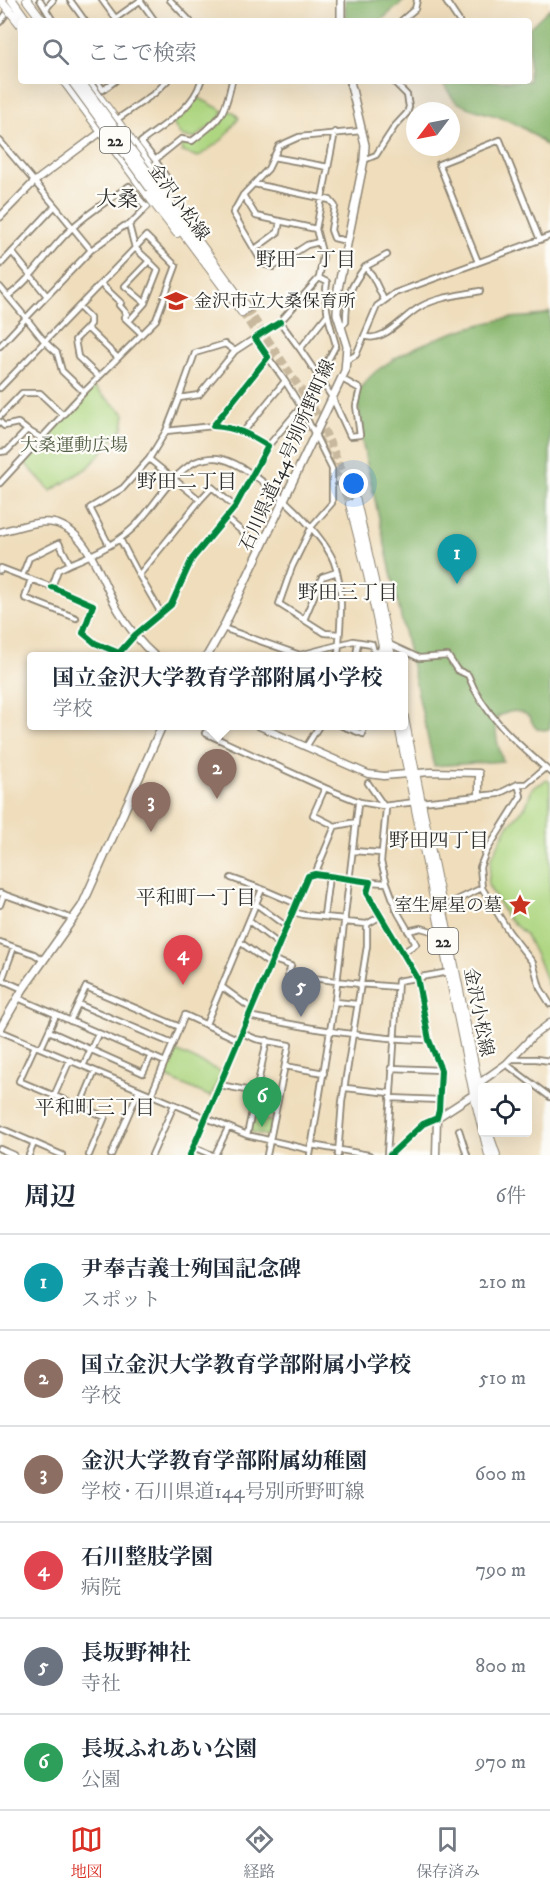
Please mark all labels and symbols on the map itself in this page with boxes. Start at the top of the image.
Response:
north arrow [406,102,460,156]
road number: 22 [100,127,130,153]
street label: 金沢小松線 [143,160,214,245]
district label: 大桑 [96,187,138,213]
district label: 野田一丁目 [256,248,356,273]
school or university icon: 金沢市立大桑保育所 [163,288,189,314]
place label: 金沢市立大桑保育所 [194,291,356,313]
street label: 石川県道144号別所野町線 [236,356,340,555]
park label: 大桑運動広場 [20,435,128,457]
your location [339,469,368,498]
district label: 野田二丁目 [137,470,237,495]
pin: 1 [438,534,476,584]
district label: 野田三丁目 [298,581,398,606]
pin: 2 [198,750,236,799]
pin: 3 [132,782,170,832]
district label: 野田四丁目 [389,829,489,854]
district label: 平和町一丁目 [136,886,256,911]
place icon: 室生犀星の墓 [507,892,533,918]
place label: 室生犀星の墓 [394,895,502,917]
road number: 22 [428,928,458,954]
pin: 4 [164,936,202,985]
street label: 金沢小松線 [459,966,497,1058]
pin: 5 [282,968,320,1017]
pin: 6 [242,1078,282,1127]
district label: 平和町三丁目 [35,1096,155,1121]

